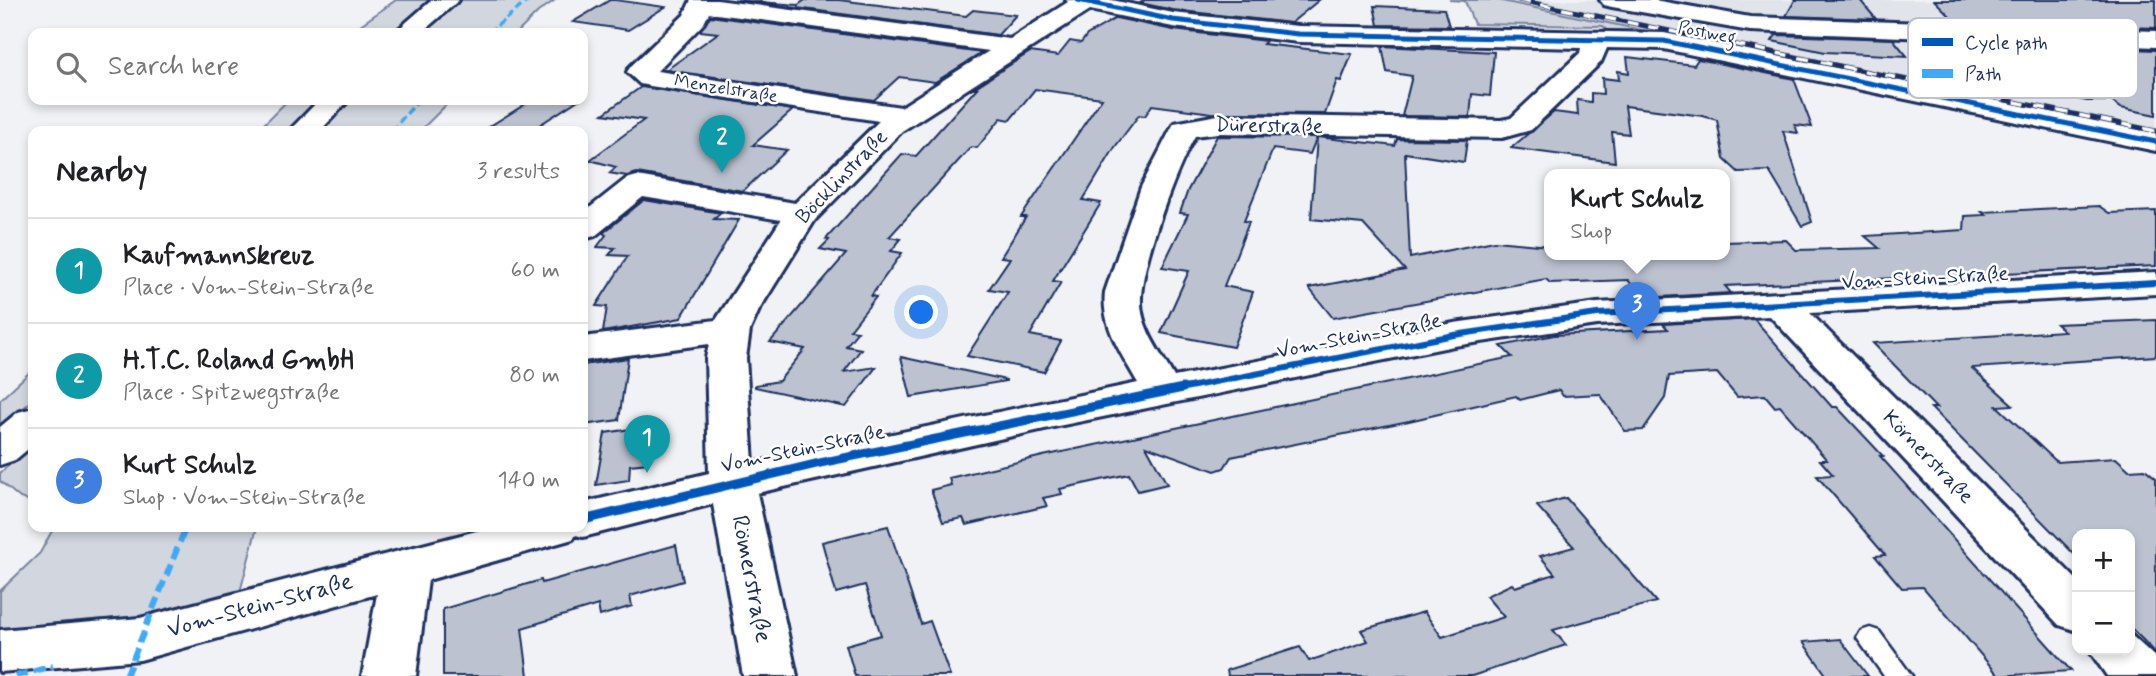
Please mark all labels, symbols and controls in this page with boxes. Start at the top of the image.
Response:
street label: Postweg [1676,16,1738,52]
legend [1908,18,2138,98]
search box [28,28,588,105]
text: Cycle path [1965,31,2048,56]
icon: search [52,48,90,86]
text: Search here [108,50,239,84]
text: Path [1965,62,2002,87]
street label: Menzelstraße [673,69,780,109]
street label: Dürerstraße [1215,111,1323,141]
pin: 2 [699,115,745,173]
street label: Böcklinstraße [790,124,894,230]
text: Nearby [56,152,147,191]
text: 3 results [477,157,560,187]
popup [1544,169,1730,260]
text: Kurt Schulz [1570,183,1704,217]
text: Shop [1570,217,1612,247]
text: Kaufmannskreuz [123,239,314,273]
text: 1 [74,256,84,286]
text: 60 m [511,256,560,286]
street label: Vom-Stein-Straße [1841,260,2009,296]
text: Place · Vom-Stein-Straße [123,273,374,303]
pin: 3 [1614,282,1660,340]
your location [904,295,938,329]
street label: Vom-Stein-Straße [1274,306,1444,366]
text: H.T.C. Roland GmbH [123,344,354,378]
text: 2 [73,361,85,391]
text: 80 m [509,361,560,391]
text: Place · Spitzwegstraße [123,378,340,408]
street label: Körnerstraße [1876,404,1980,510]
pin: 1 [624,415,670,473]
street label: Vom-Stein-Straße [718,418,888,480]
text: Kurt Schulz [123,449,257,483]
text: 3 [74,466,84,496]
text: 140 m [497,466,560,496]
text: Shop · Vom-Stein-Straße [123,483,366,513]
street label: Römerstraße [723,513,779,646]
map controls [2072,529,2135,655]
button: + [2072,529,2135,592]
street label: Vom-Stein-Straße [164,566,356,646]
button: − [2072,592,2135,655]

